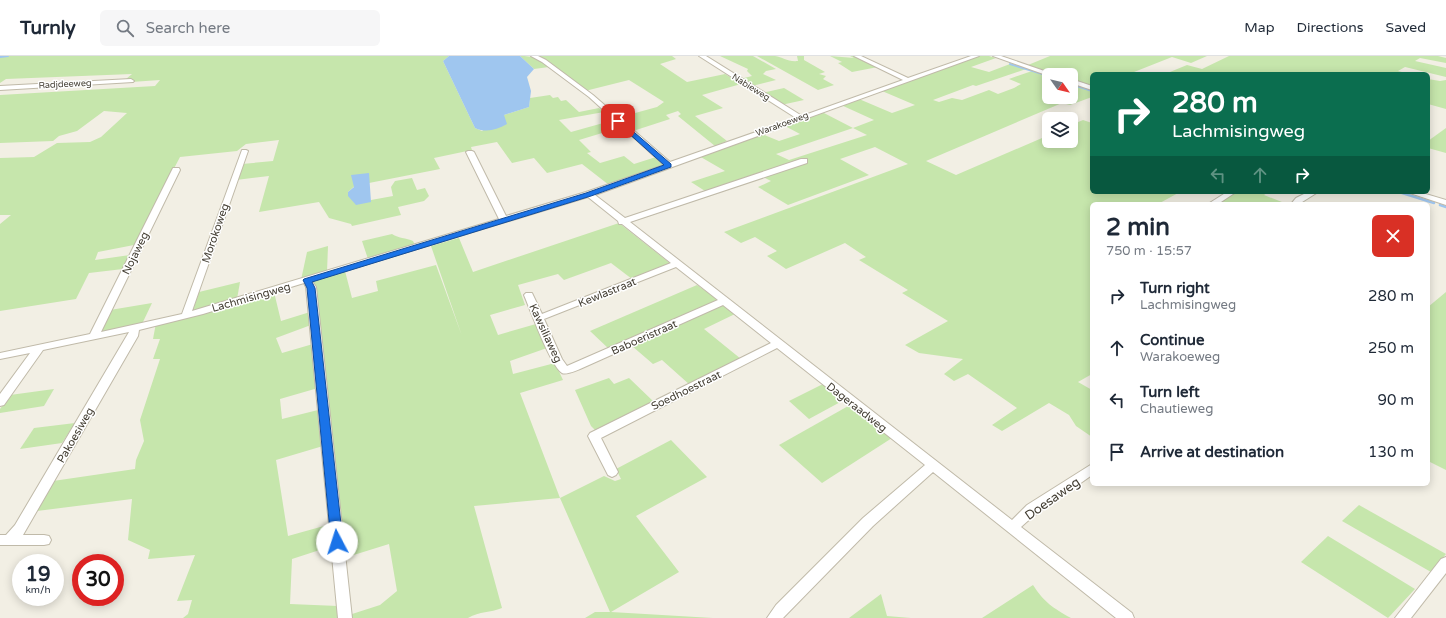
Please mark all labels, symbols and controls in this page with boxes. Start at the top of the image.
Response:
search box [100,10,380,46]
text: Turnly [20,17,76,39]
icon: search [114,17,136,39]
text: Search here [146,19,230,37]
text: Map [1244,19,1275,36]
text: Directions [1297,19,1364,36]
text: Saved [1386,19,1426,36]
north arrow [1042,68,1078,104]
map controls [1042,68,1078,148]
street label: Nabieweg [730,71,772,104]
street label: Radjdeeweg [38,78,92,91]
text: 280 m [1172,86,1258,120]
icon: right [1106,88,1158,140]
pin [601,104,635,138]
icon: arrive [607,110,629,132]
street label: Warakoeweg [754,110,810,139]
button: layers [1042,112,1078,148]
text: Lachmisingweg [1172,120,1305,142]
icon: left [1207,164,1229,186]
icon: ahead [1249,164,1271,186]
icon: right [1291,164,1313,186]
street label: Morokoweg [199,202,232,265]
text: 2 min [1106,213,1170,242]
button: close [1372,215,1414,257]
street label: Nojaweg [120,230,151,277]
text: 750 m · 15:57 [1106,243,1192,259]
street label: Kewlastraat [576,275,638,310]
text: Turn right [1140,279,1210,297]
street label: Lachmisingweg [210,280,292,315]
icon: right [1106,285,1128,307]
text: 280 m [1368,287,1414,305]
text: Lachmisingweg [1140,297,1236,313]
street label: Kawsiliaweg [526,302,565,365]
street label: Baboeristraat [609,317,679,358]
text: Continue [1140,331,1204,349]
icon: ahead [1106,337,1128,359]
text: 250 m [1368,339,1414,357]
text: Warakoeweg [1140,349,1220,365]
street label: Soedhoestraat [649,368,723,413]
street label: Dageraadweg [824,380,889,435]
text: Turn left [1140,383,1200,401]
icon: left [1106,389,1128,411]
text: 90 m [1377,391,1414,409]
text: Chautieweg [1140,401,1213,417]
street label: Pakoesiweg [54,405,97,465]
icon: arrive [1106,441,1128,463]
text: Arrive at destination [1140,443,1284,461]
text: 130 m [1368,443,1414,461]
street label: Doesaweg [1022,474,1083,524]
position arrow [316,521,358,563]
speed limit sign: 30 [72,554,124,606]
text: 19 [25,563,51,587]
text: km/h [25,584,51,596]

